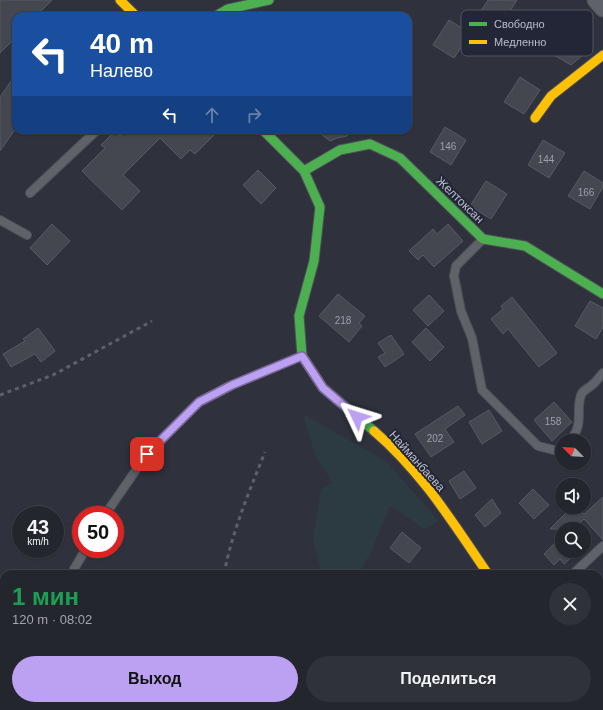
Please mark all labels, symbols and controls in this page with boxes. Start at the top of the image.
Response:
legend [461,10,593,56]
text: Свободно [494,18,545,30]
icon: left [24,28,76,80]
text: 40 m [90,28,154,59]
text: Медленно [494,36,546,48]
text: Налево [90,61,153,81]
icon: left [159,104,181,126]
icon: ahead [201,104,223,126]
icon: right [243,104,265,126]
house number: 146 [440,141,457,152]
house number: 144 [538,154,555,165]
street label: Желтоксан [433,174,487,226]
house number: 166 [578,187,595,198]
house number: 218 [335,315,352,326]
position arrow [336,396,378,438]
house number: 158 [545,416,562,427]
street label: Найманбаева [386,428,448,494]
house number: 202 [427,433,444,444]
north arrow [555,434,591,470]
map controls [555,434,591,558]
pin [130,437,164,471]
icon: arrive [136,443,158,465]
button: sound [555,478,591,514]
speed limit sign: 50 [72,506,124,558]
text: 43 [27,516,49,538]
button: search [555,522,591,558]
text: km/h [27,536,49,547]
text: 1 мин [12,583,79,610]
button: close [549,583,591,625]
text: 120 m · 08:02 [12,612,92,627]
button: Выход [12,656,298,702]
button: Поделиться [306,656,591,702]

